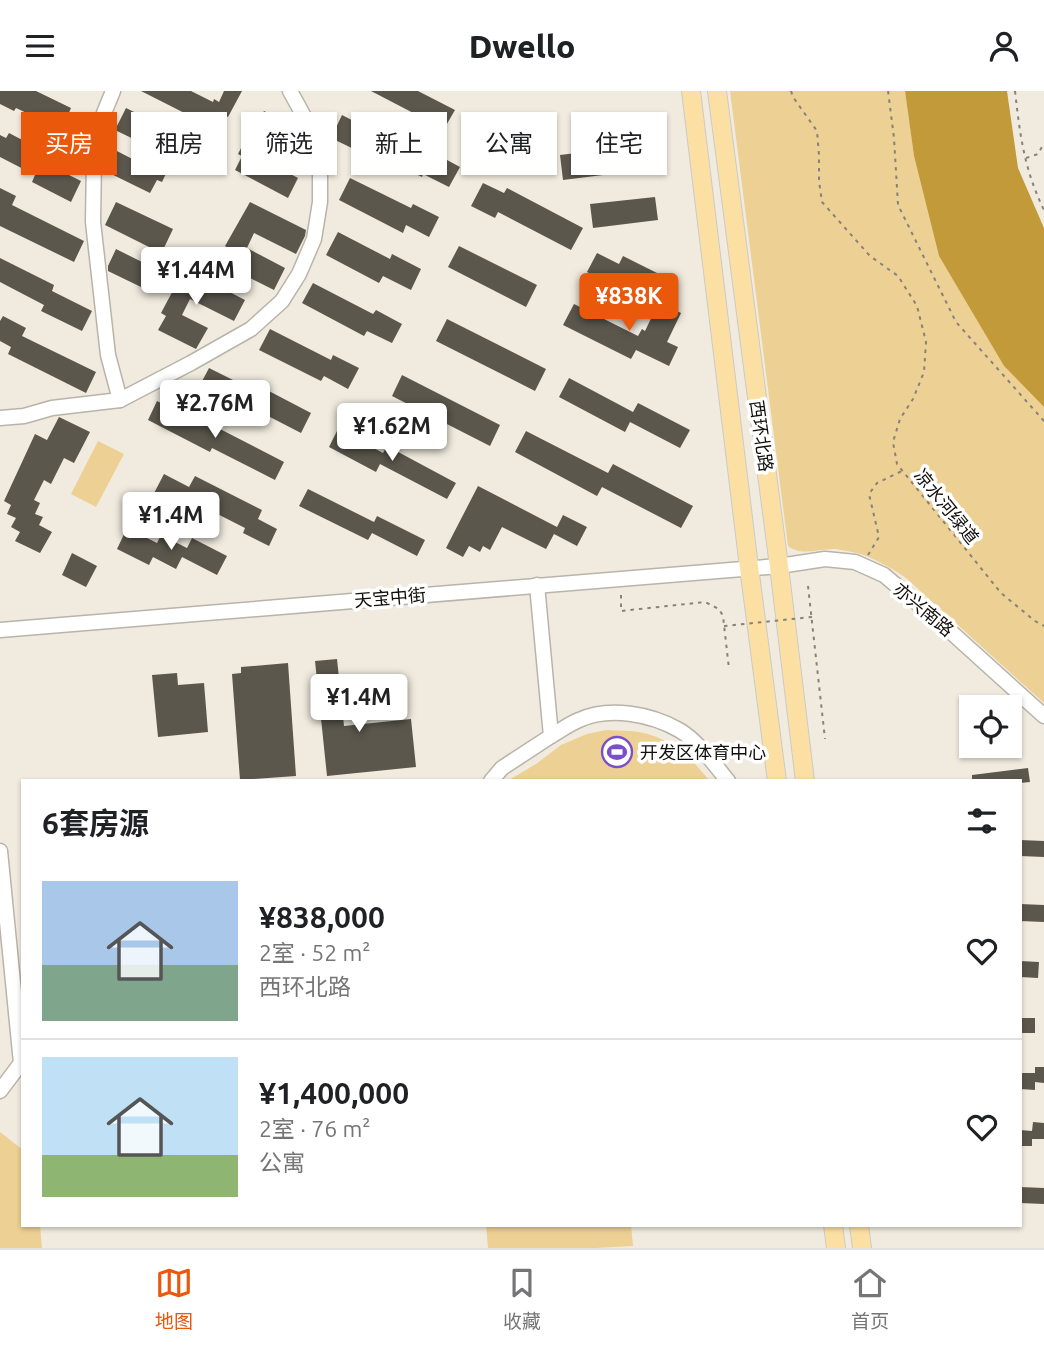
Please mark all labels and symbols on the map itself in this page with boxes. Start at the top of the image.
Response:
pin: ¥1.44M [139,247,253,307]
pin: ¥838K [580,273,678,333]
pin: ¥2.76M [158,381,272,440]
street label: 西环北路 [747,399,777,473]
pin: ¥1.62M [335,403,449,463]
street label: 凉水河绿道 [911,465,983,547]
pin: ¥1.4M [122,493,220,552]
street label: 亦兴南路 [890,578,958,640]
street label: 天宝中街 [353,584,427,610]
pin: ¥1.4M [310,675,408,734]
sports icon: 开发区体育中心 [600,735,634,769]
place label: 开发区体育中心 [640,742,766,762]

